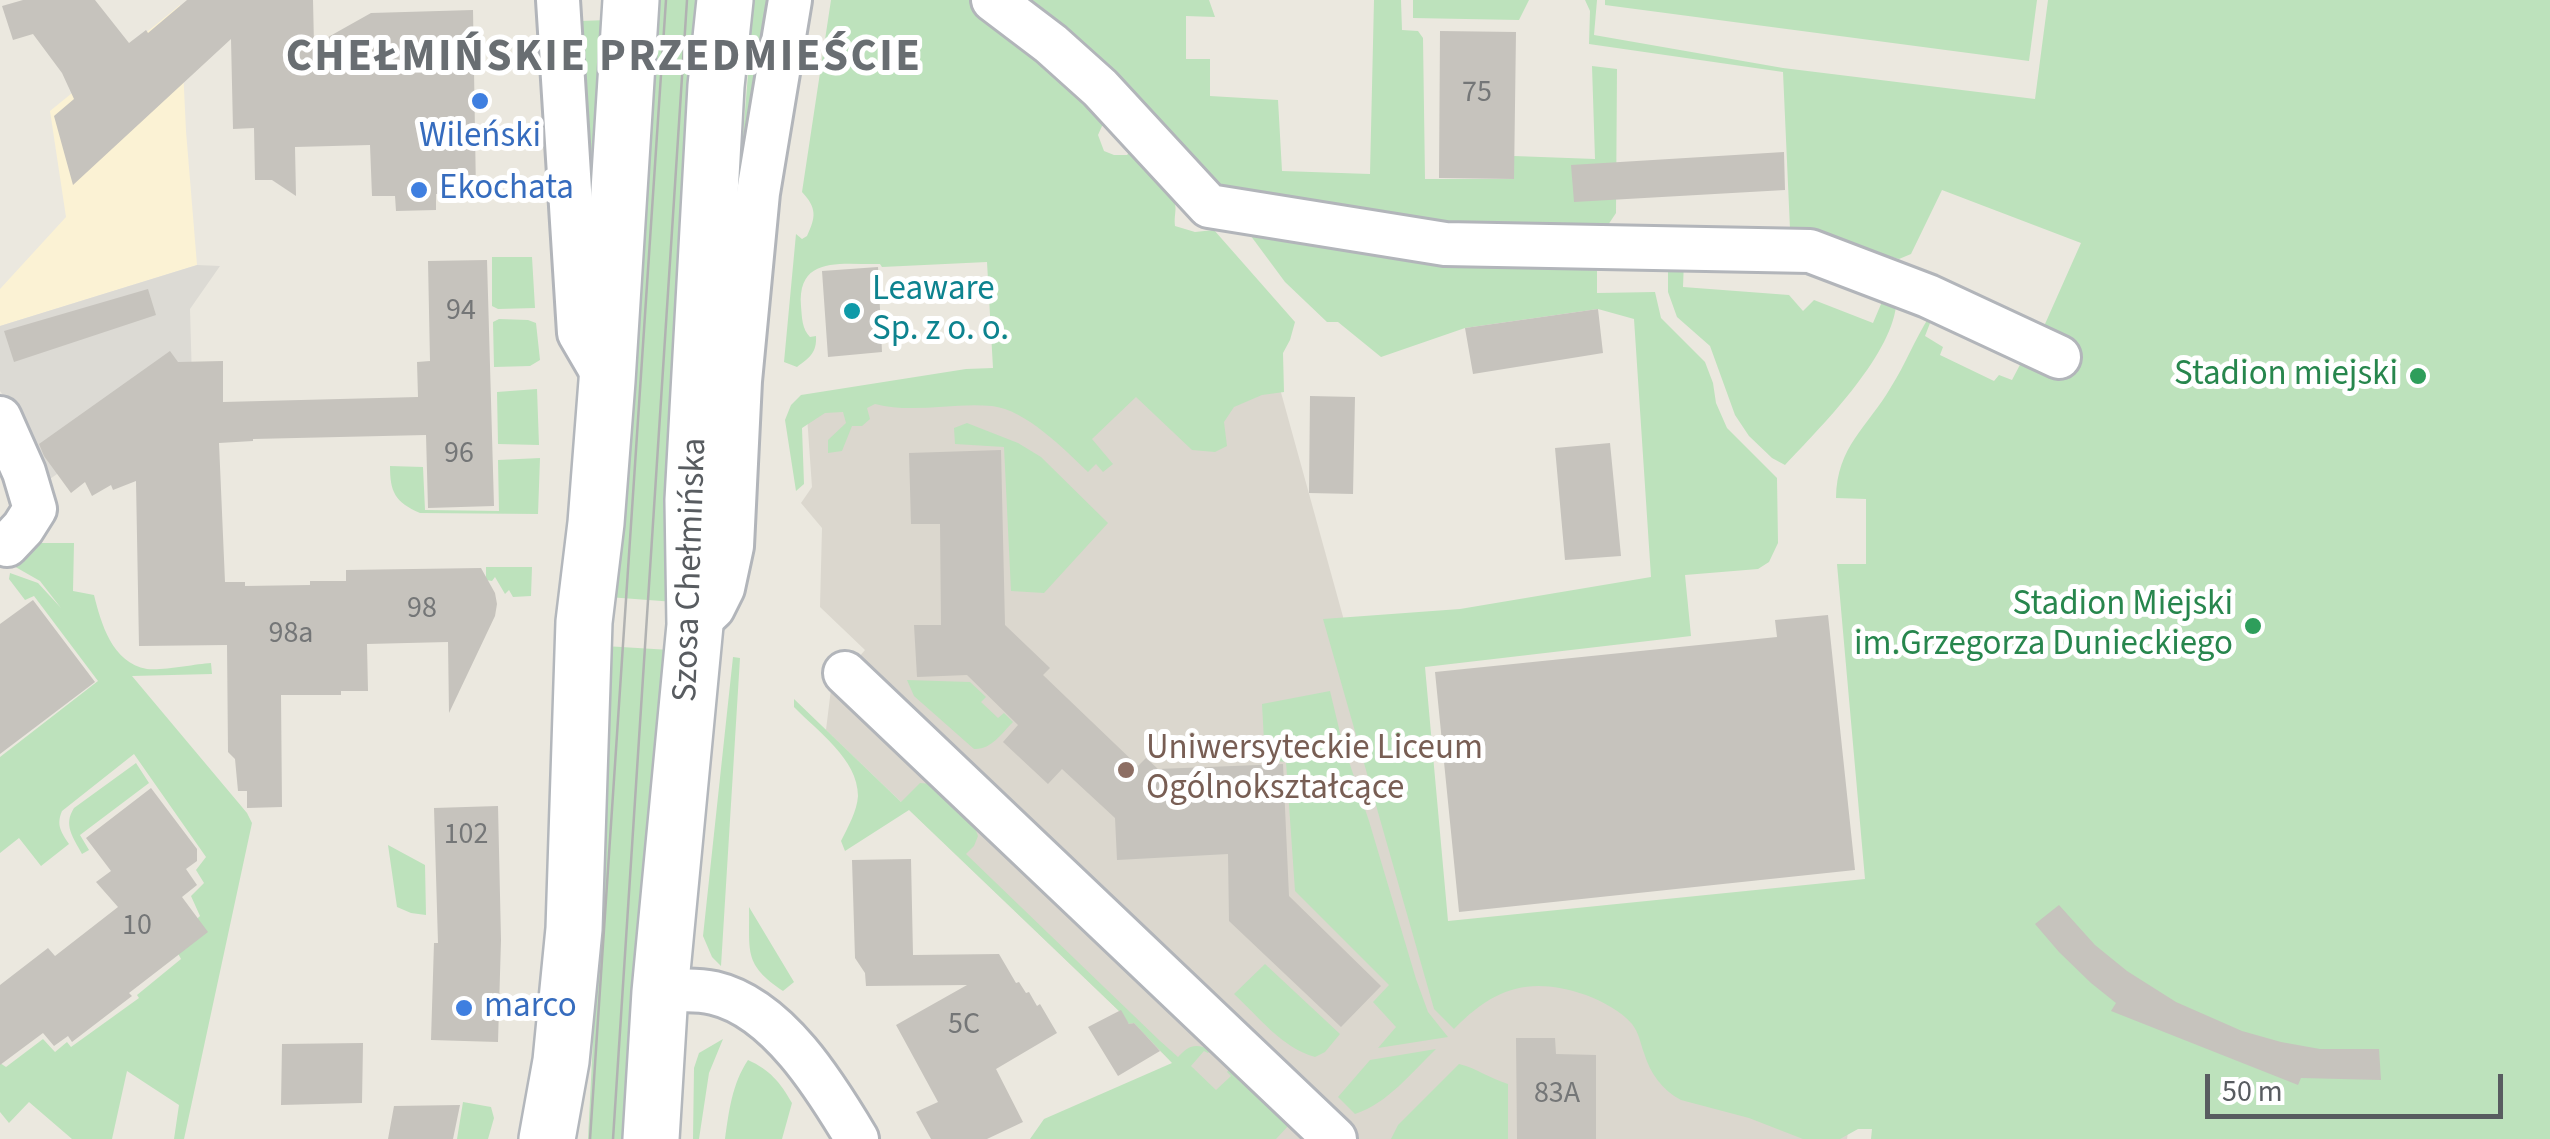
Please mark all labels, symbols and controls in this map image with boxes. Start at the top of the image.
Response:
district label: CHEŁMIŃSKIE PRZEDMIEŚCIE [286,33,922,87]
house number: 75 [1462,76,1492,112]
marker: Wileński [469,90,491,112]
place label: Wileński [419,117,541,159]
place label: Ekochata [439,169,574,211]
marker: Ekochata [408,179,430,201]
place label: Leaware Sp. z o. o. [872,270,1009,352]
house number: 94 [446,294,476,330]
marker: Leaware Sp. z o. o. [841,300,863,322]
place label: Stadion miejski [2174,355,2398,397]
marker: Stadion miejski [2407,365,2429,387]
house number: 96 [444,437,474,473]
street label: Szosa Chełmińska [666,437,718,703]
place label: Stadion Miejski im.Grzegorza Dunieckiego [1854,585,2233,667]
house number: 98 [407,592,437,628]
marker: Stadion Miejski im.Grzegorza Dunieckiego [2242,615,2264,637]
house number: 98a [269,617,313,653]
place label: Uniwersyteckie Liceum Ogólnokształcące [1146,729,1483,811]
marker: Uniwersyteckie Liceum Ogólnokształcące [1115,759,1137,781]
house number: 102 [444,818,488,854]
house number: 10 [122,909,152,945]
place label: marco [484,987,577,1029]
marker: marco [453,997,475,1019]
house number: 5C [948,1008,980,1044]
scale bar [2210,1054,2508,1116]
text: 50 m [2222,1070,2283,1113]
house number: 83A [1534,1077,1580,1113]

